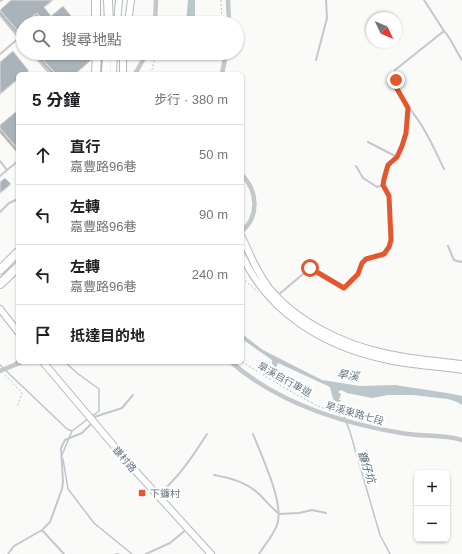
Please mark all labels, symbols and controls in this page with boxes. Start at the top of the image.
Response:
north arrow [366,12,402,48]
search box [16,16,244,60]
icon: search [30,27,52,49]
text: 搜尋地點 [62,31,122,48]
route end [387,71,405,89]
text: 5 分鐘 [32,91,80,110]
text: 步行 · 380 m [154,92,228,107]
text: 直行 [70,138,100,155]
icon: ahead [32,144,54,166]
text: 50 m [199,147,228,162]
text: 嘉豐路96巷 [70,159,136,174]
text: 左轉 [70,198,100,215]
icon: left [32,204,54,226]
text: 90 m [199,207,228,222]
text: 嘉豐路96巷 [70,219,136,234]
text: 左轉 [70,258,100,275]
route start [301,259,319,277]
icon: left [32,264,54,286]
text: 240 m [192,267,228,282]
text: 嘉豐路96巷 [70,279,136,294]
icon: arrive [32,324,54,346]
text: 抵達目的地 [70,327,145,344]
street label: 旱溪自行車道 [256,360,314,399]
water label: 旱溪 [336,367,362,383]
street label: 旱溪東路七段 [325,400,385,427]
street label: 鎌村路 [111,444,139,474]
water label: 鐮仔坑 [356,449,378,486]
map controls [414,470,450,542]
button: + [414,470,450,506]
marker: 下鐮村 [137,488,147,498]
place label: 下鐮村 [150,488,180,499]
button: − [414,506,450,542]

